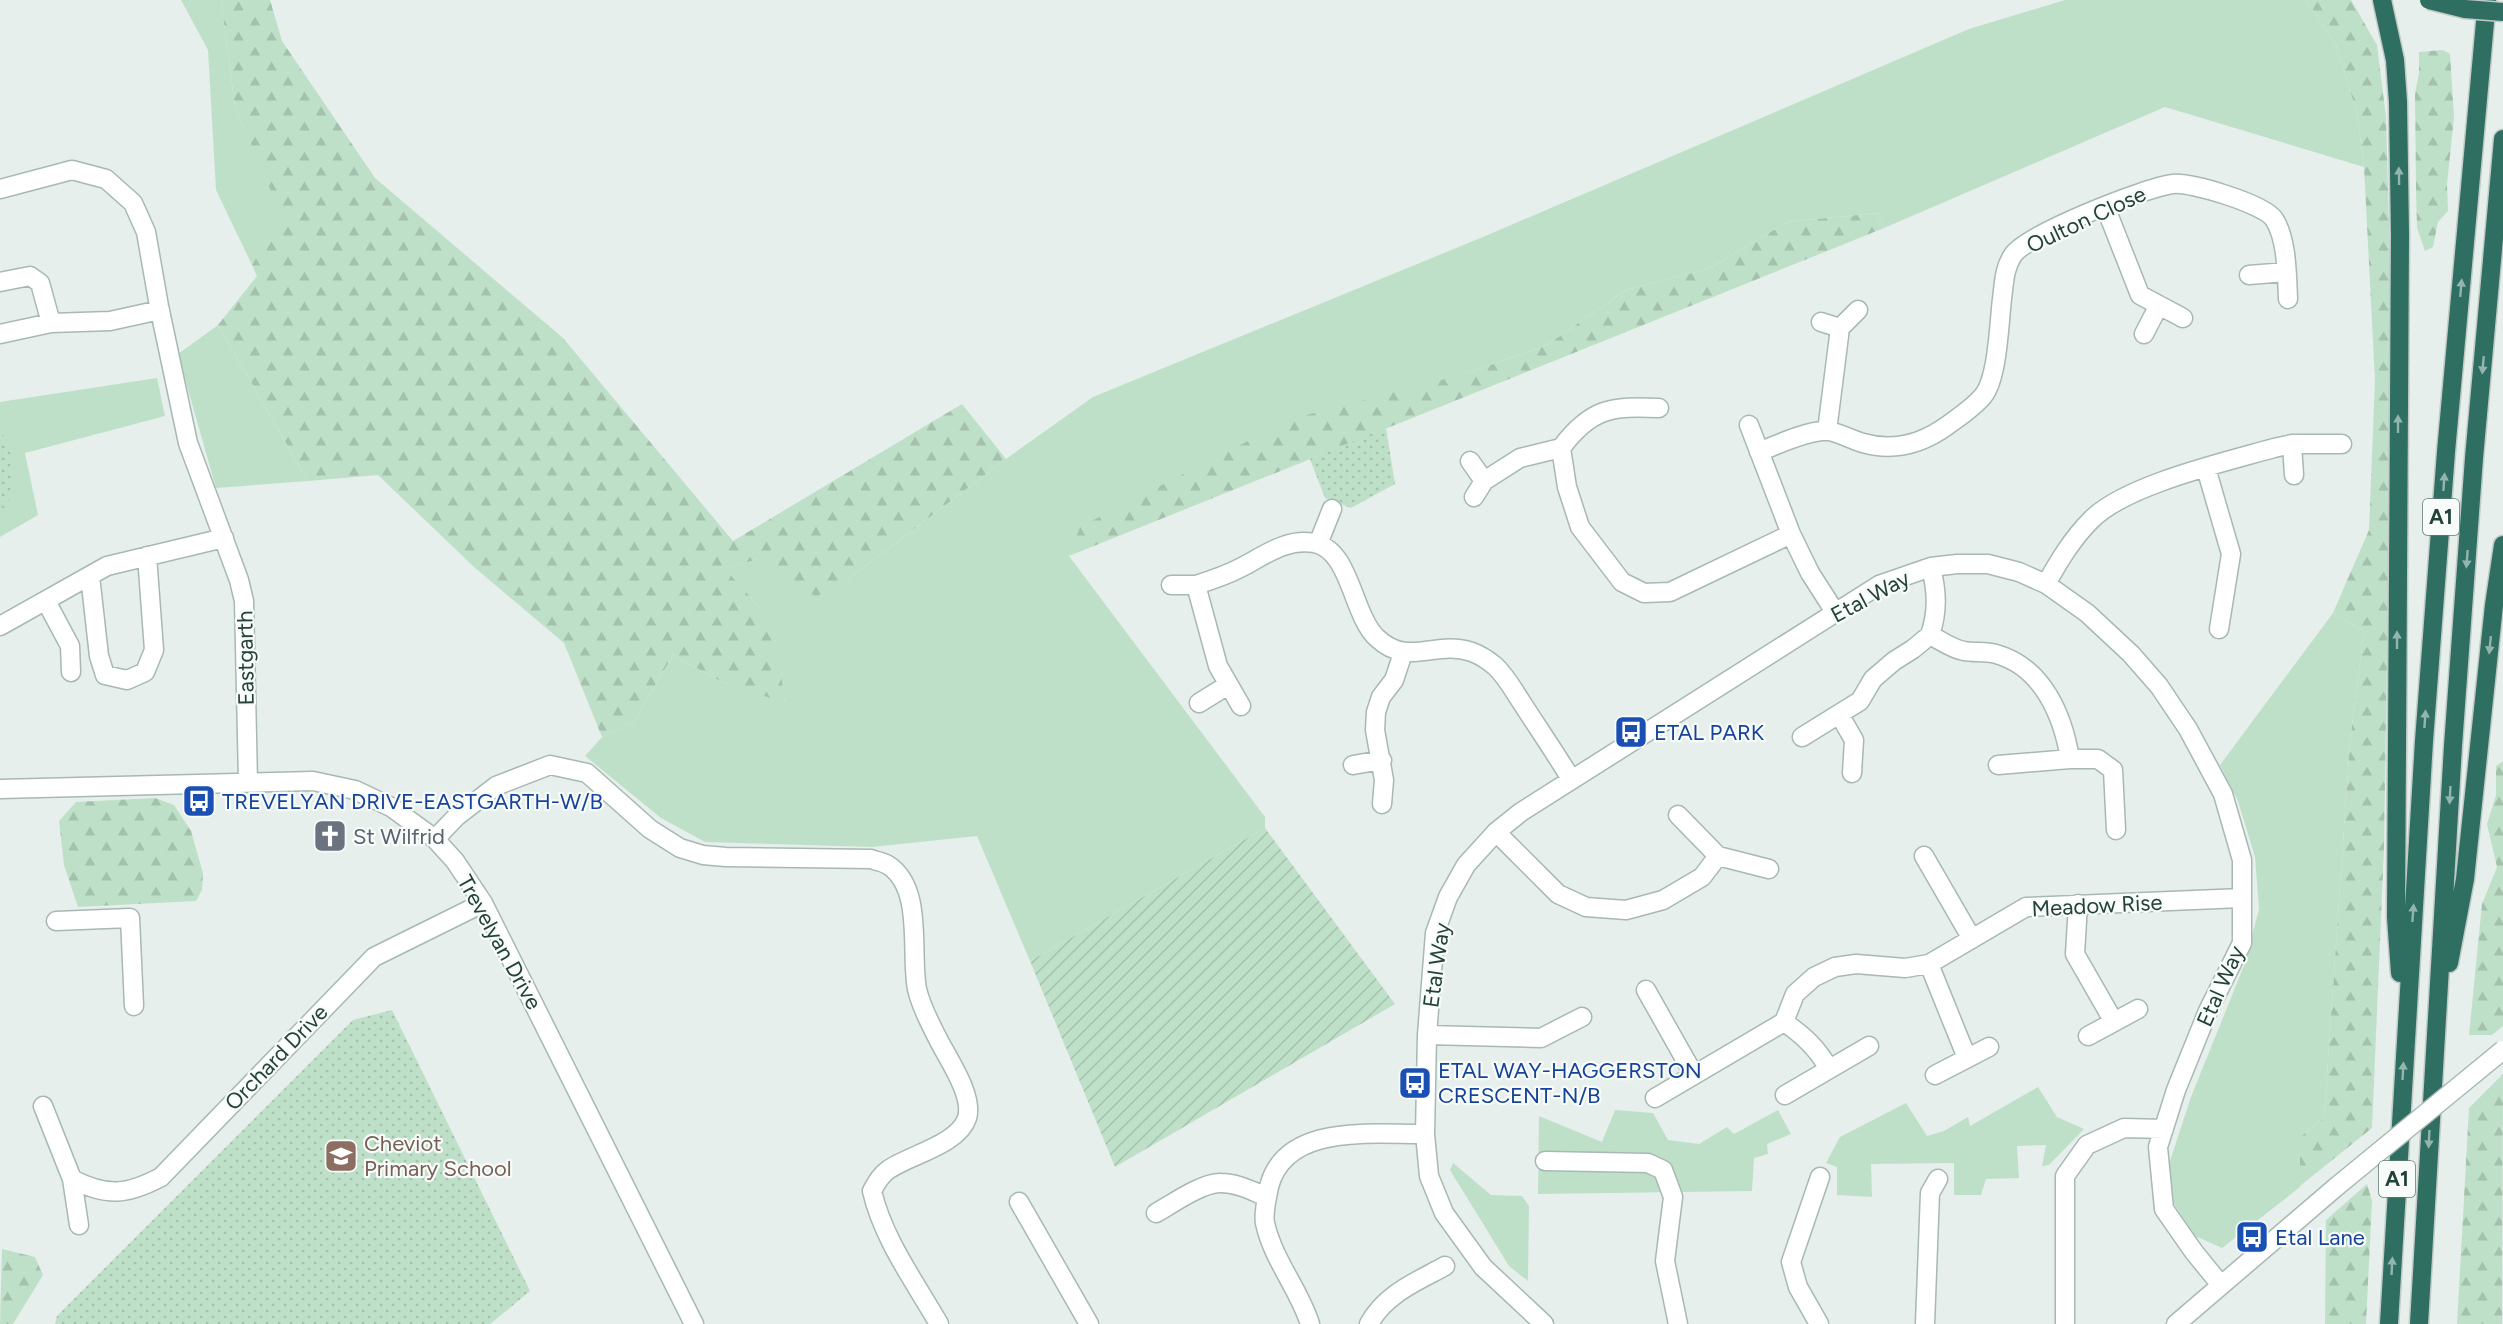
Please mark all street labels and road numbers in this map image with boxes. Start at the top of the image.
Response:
street label: Oulton Close [2022,180,2150,259]
road number: A1 [2423,499,2459,535]
street label: Etal Way [1826,564,1915,628]
street label: Eastgarth [231,610,260,706]
street label: Trevelyan Drive [452,870,548,1014]
street label: Meadow Rise [2031,889,2163,922]
street label: Etal Way [1417,920,1456,1009]
street label: Etal Way [2191,941,2250,1031]
street label: Orchard Drive [219,999,333,1116]
road number: A1 [2379,1161,2415,1197]

